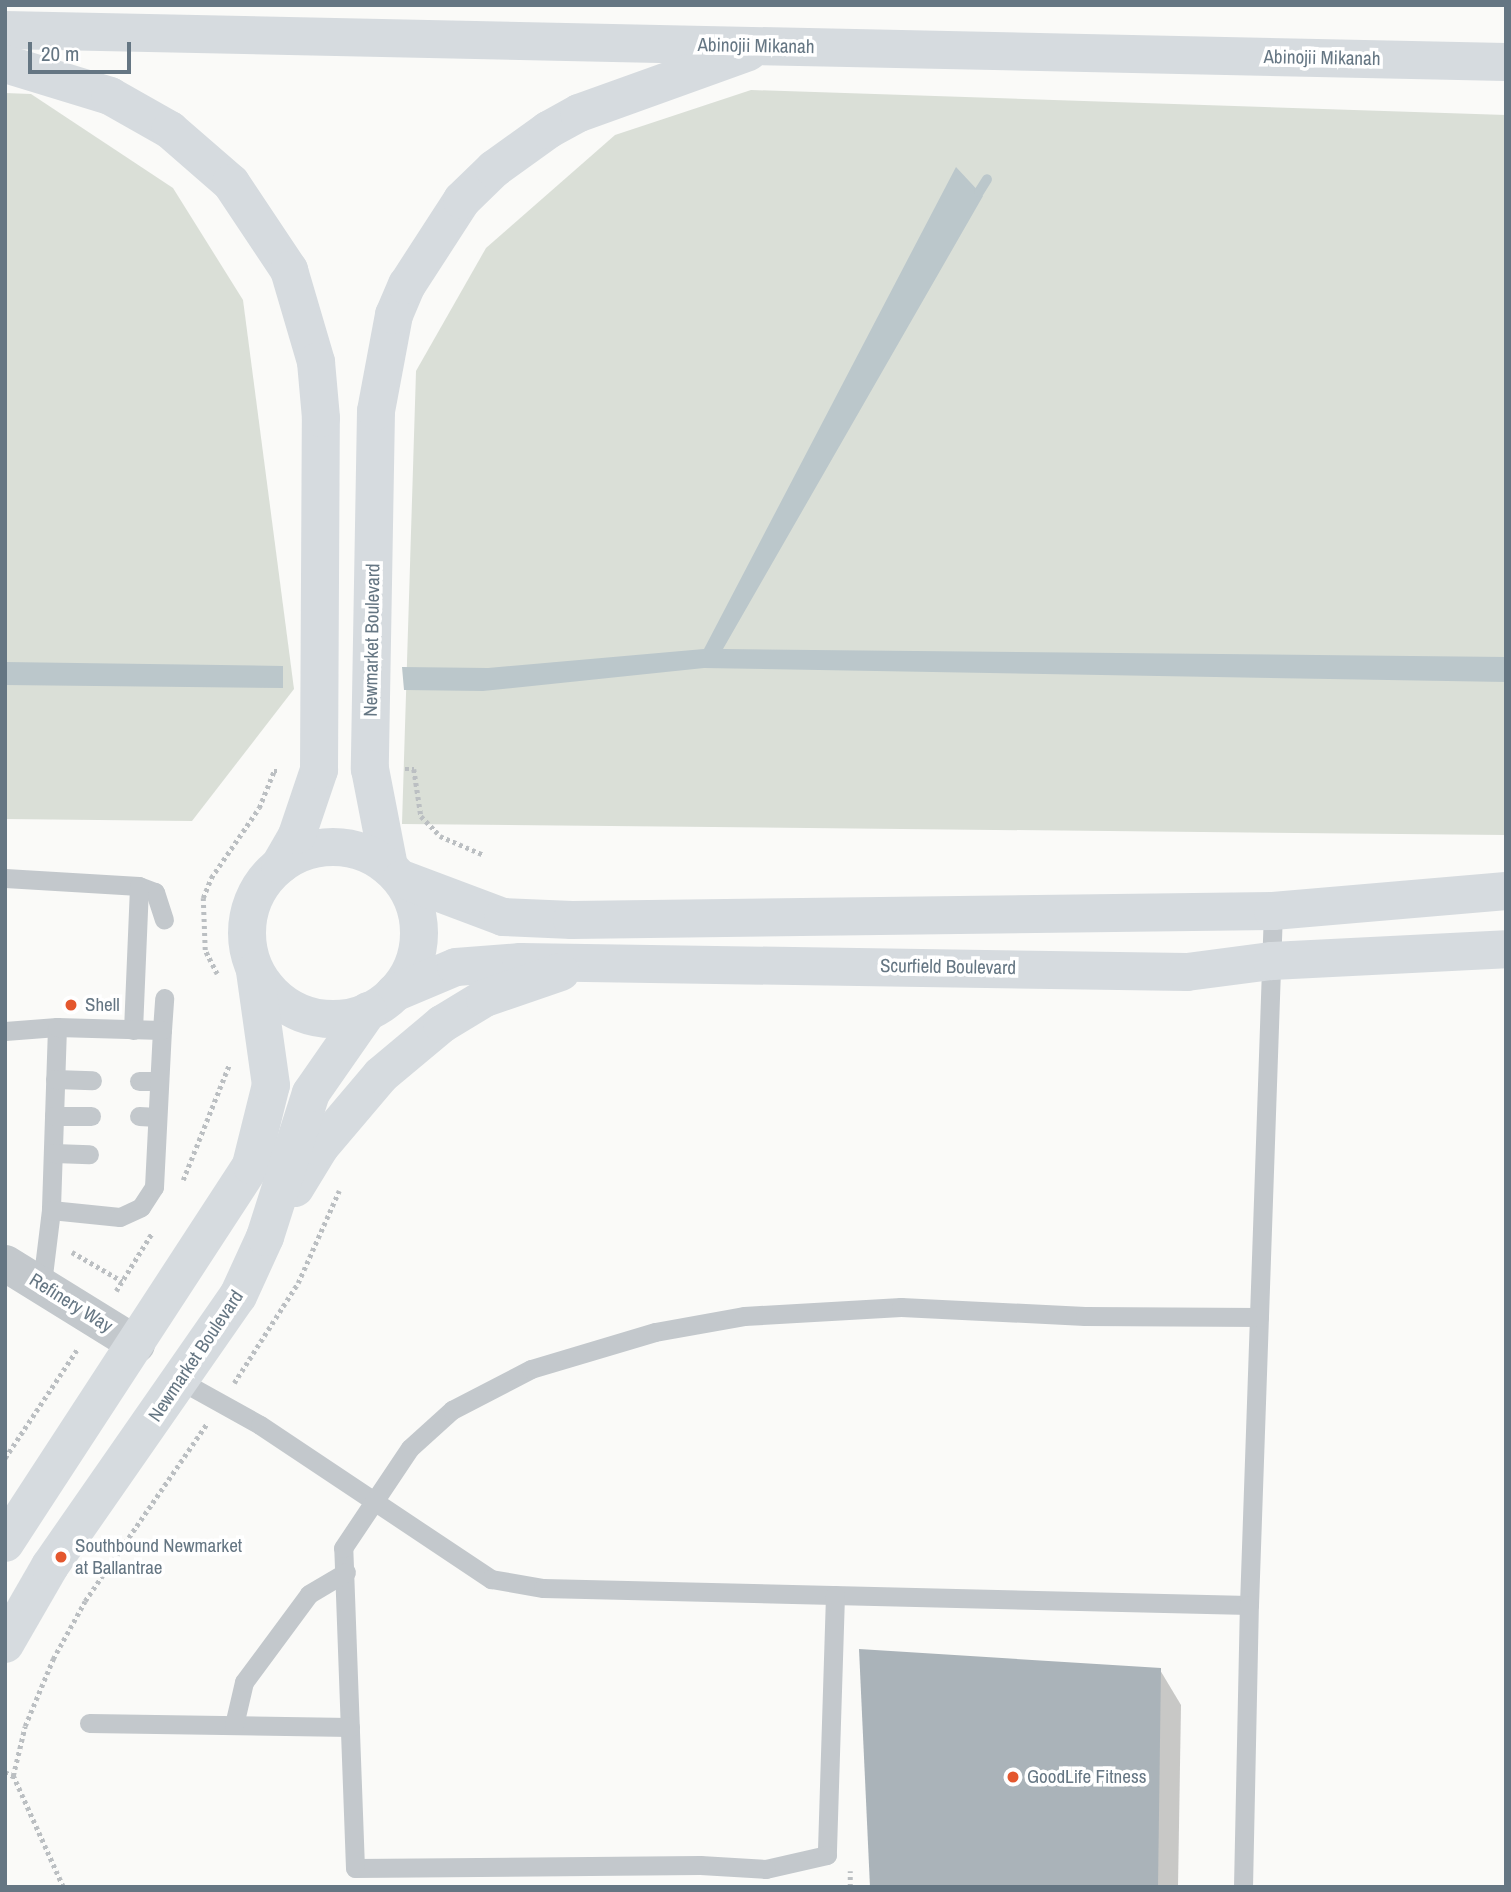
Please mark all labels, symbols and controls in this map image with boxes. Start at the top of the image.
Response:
scale bar [32,28,135,72]
street label: Abinojii Mikanah [697,34,815,58]
text: 20 m [41,39,79,68]
street label: Abinojii Mikanah [1263,46,1381,70]
street label: Newmarket Boulevard [359,563,385,717]
street label: Scurfield Boulevard [880,954,1016,980]
place label: Shell [85,994,120,1016]
marker: Shell [63,997,79,1013]
street label: Refinery Way [25,1268,117,1338]
street label: Newmarket Boulevard [144,1286,248,1426]
place label: Southbound Newmarket at Ballantrae [75,1535,242,1579]
marker: Southbound Newmarket at Ballantrae [53,1549,69,1565]
place label: GoodLife Fitness [1027,1766,1147,1788]
marker: GoodLife Fitness [1005,1769,1021,1785]

